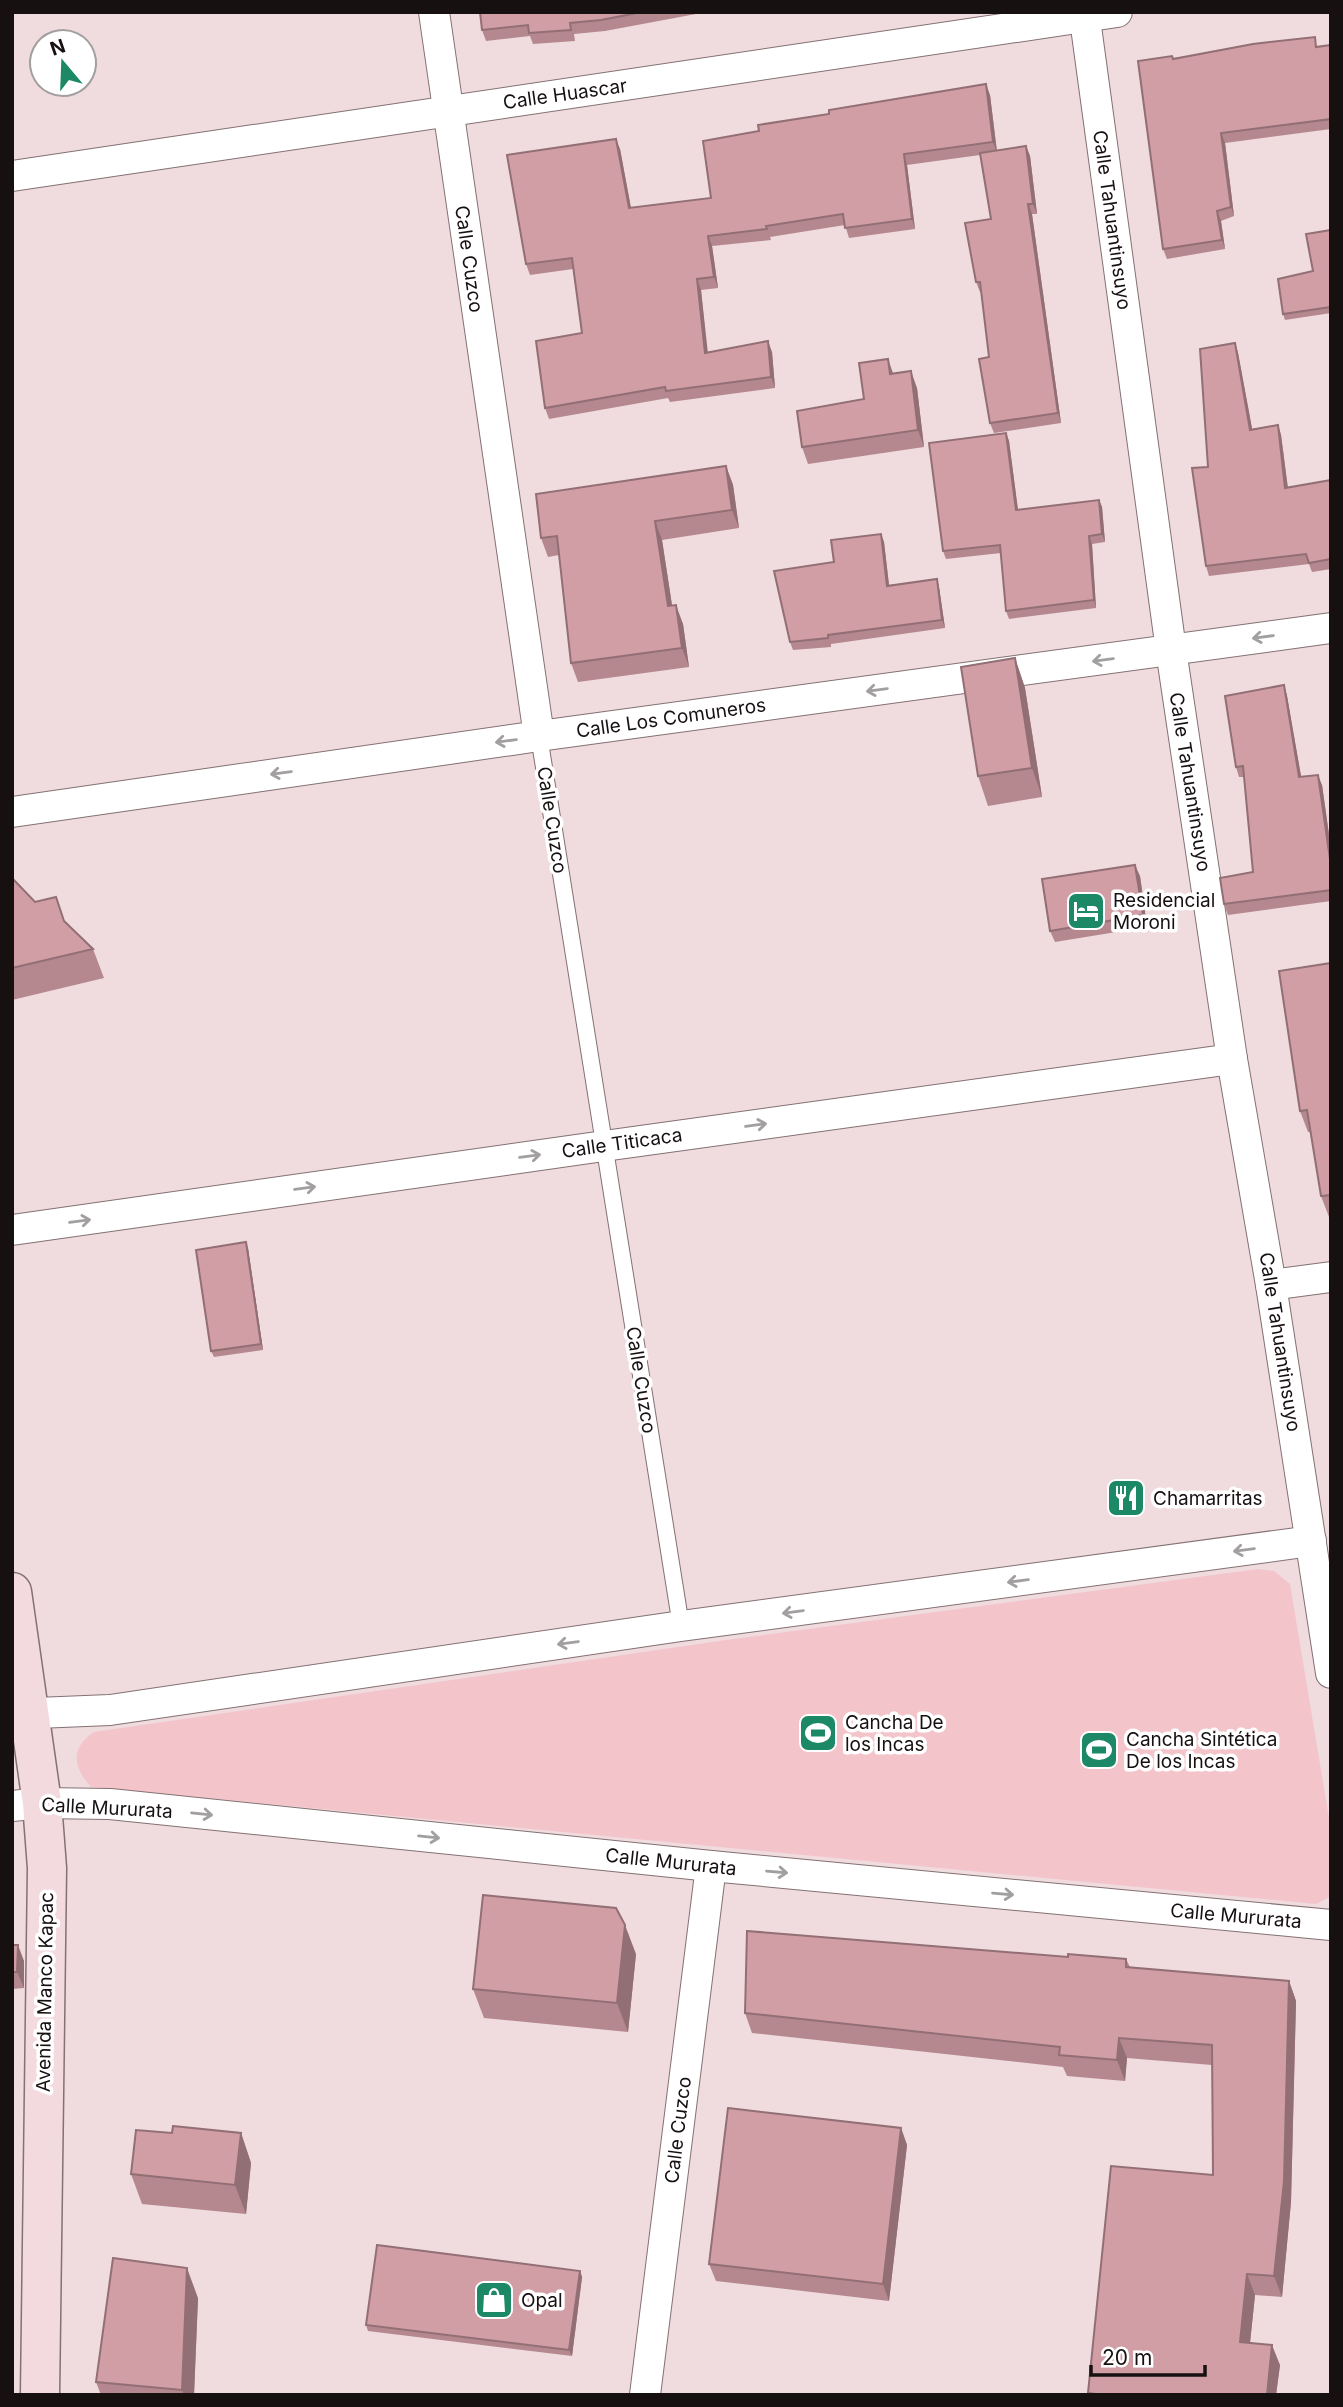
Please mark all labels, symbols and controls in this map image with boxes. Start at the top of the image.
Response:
north arrow [28,28,98,98]
text: N [47,34,68,61]
street label: Calle Huascar [501,74,629,114]
street label: Calle Tahuantinsuyo [1088,129,1136,311]
street label: Calle Cuzco [450,204,488,314]
one-way arrow [1252,631,1275,644]
one-way arrow [1092,653,1115,666]
one-way arrow [867,684,889,697]
street label: Calle Tahuantinsuyo [1164,691,1216,873]
street label: Calle Los Comuneros [575,693,767,743]
one-way arrow [496,734,518,747]
street label: Calle Cuzco [532,765,572,875]
one-way arrow [270,767,293,780]
place label: Residencial Moroni [1113,889,1215,934]
hotel icon: Residencial Moroni [1065,890,1107,932]
one-way arrow [744,1118,766,1131]
street label: Calle Titicaca [560,1123,684,1163]
one-way arrow [518,1149,541,1162]
one-way arrow [293,1182,316,1195]
one-way arrow [68,1214,91,1227]
street label: Calle Tahuantinsuyo [1254,1251,1306,1433]
street label: Calle Cuzco [621,1325,661,1435]
restaurant icon: Chamarritas [1105,1477,1147,1519]
place label: Chamarritas [1153,1487,1263,1510]
one-way arrow [1233,1544,1256,1557]
one-way arrow [1007,1575,1030,1588]
one-way arrow [782,1605,805,1618]
one-way arrow [557,1637,579,1650]
place label: Cancha De los Incas [845,1711,944,1756]
sports icon: Cancha De los Incas [797,1712,839,1754]
place label: Cancha Sintética De los Incas [1126,1728,1278,1773]
sports icon: Cancha Sintética De los Incas [1078,1729,1120,1771]
street label: Calle Mururata [41,1793,173,1823]
one-way arrow [191,1808,213,1821]
one-way arrow [417,1831,439,1844]
street label: Calle Mururata [604,1844,738,1880]
one-way arrow [765,1866,788,1879]
one-way arrow [992,1888,1014,1901]
street label: Avenida Manco Kapac [32,1892,58,2092]
street label: Calle Mururata [1169,1899,1303,1933]
street label: Calle Cuzco [660,2075,696,2185]
shop icon: Opal [473,2279,515,2321]
place label: Opal [521,2289,563,2312]
scale bar [1091,2334,1205,2378]
text: 20 m [1102,2345,1152,2370]

